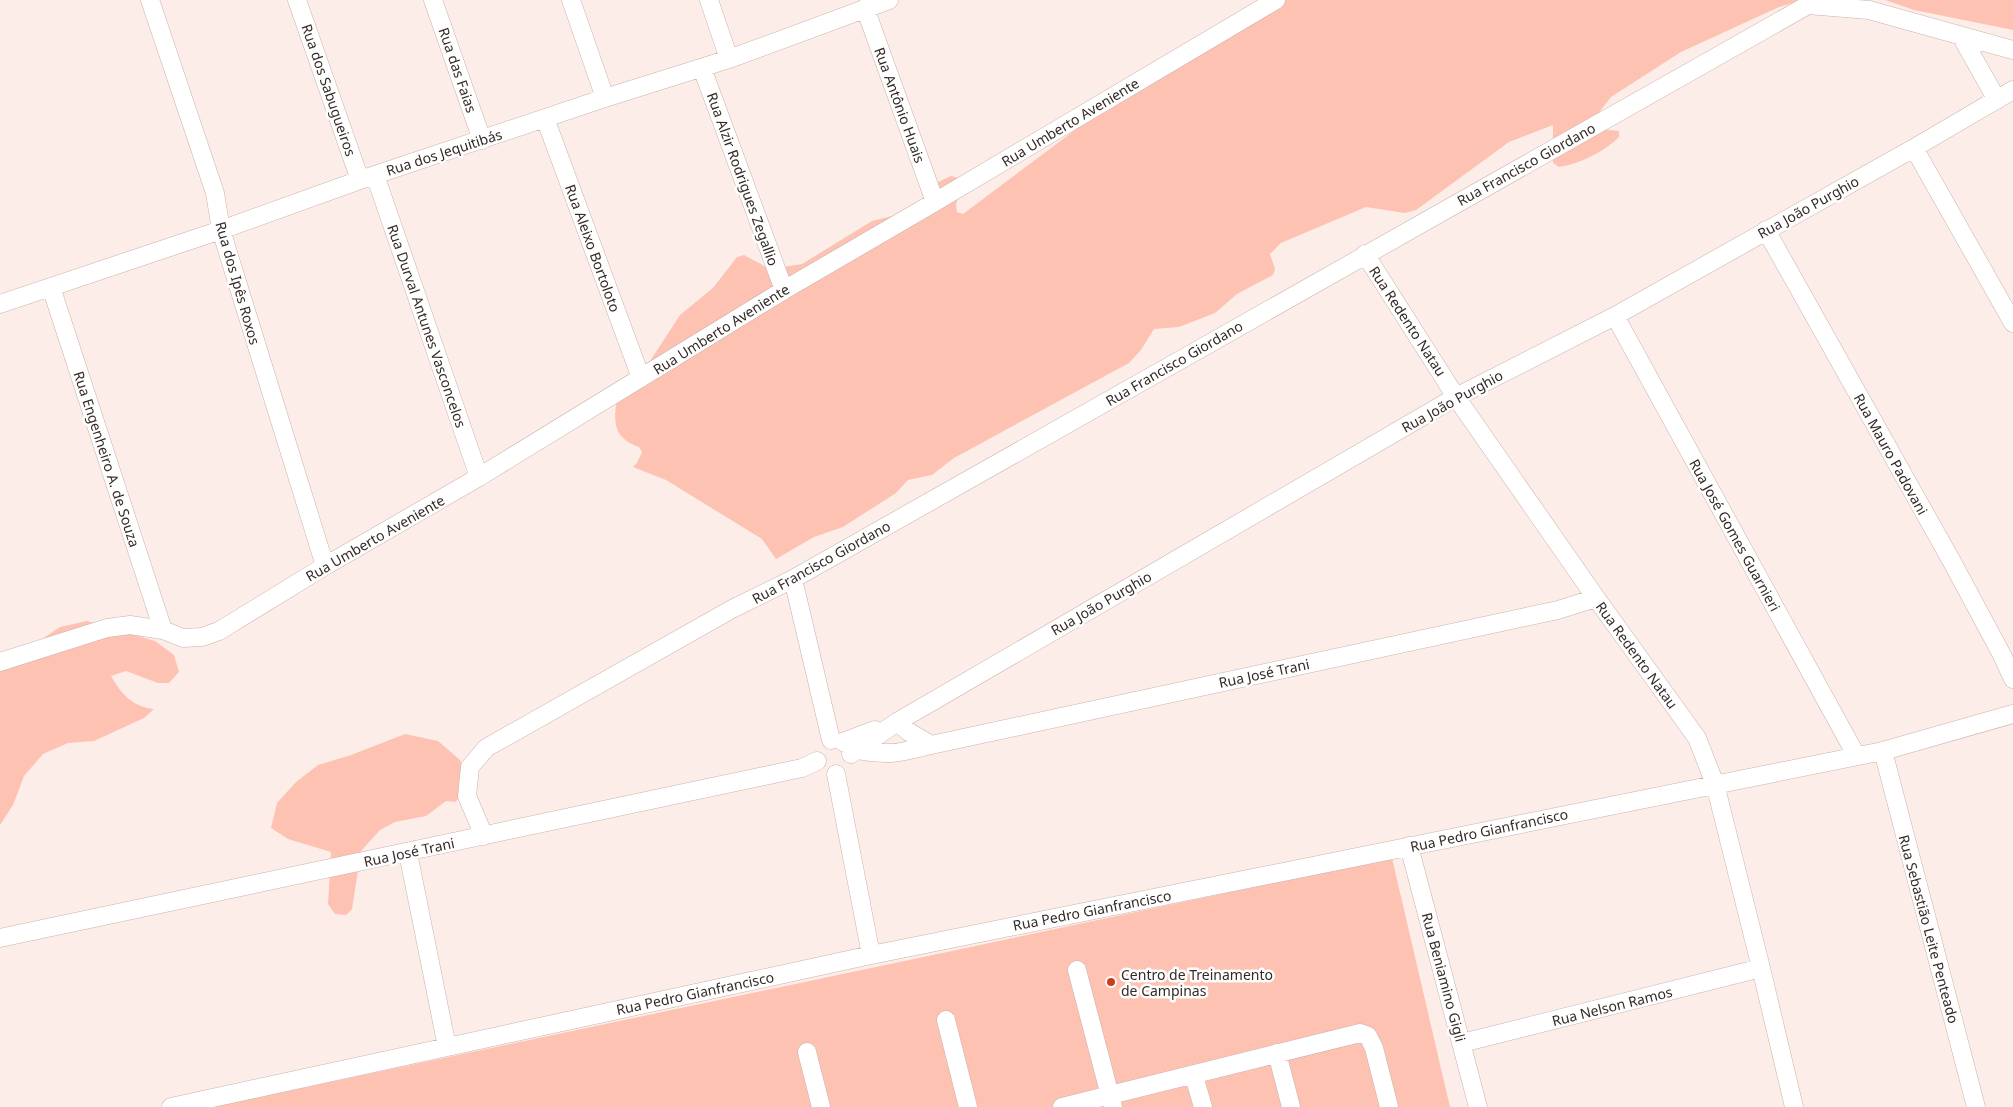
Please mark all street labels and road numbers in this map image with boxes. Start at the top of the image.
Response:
street label: Rua dos Sabugueiros [297,21,361,159]
street label: Rua das Faias [435,25,482,115]
street label: Rua Antônio Huais [870,45,930,166]
street label: Rua Umberto Aveniente [998,73,1142,171]
street label: Rua Alzir Rodrigues Zegallio [703,90,783,268]
street label: Rua Francisco Giordano [1453,118,1599,210]
street label: Rua dos Jequitibás [384,124,505,180]
street label: Rua João Purghio [1754,171,1862,243]
street label: Rua Aleixo Bortoloto [561,181,625,315]
street label: Rua dos Ipês Roxos [211,219,265,347]
street label: Rua Durval Antunes Vasconcelos [383,222,471,430]
street label: Rua Redento Natau [1365,262,1451,380]
street label: Rua Umberto Aveniente [649,279,793,379]
street label: Rua Francisco Giordano [1102,316,1246,410]
street label: Rua João Purghio [1398,365,1506,437]
street label: Rua Engenheiro A. de Souza [70,369,144,549]
street label: Rua Mauro Padovani [1850,390,1932,518]
street label: Rua José Gomes Guarnieri [1685,455,1785,615]
street label: Rua Umberto Aveniente [302,490,448,586]
street label: Rua Francisco Giordano [748,516,894,608]
street label: Rua João Purghio [1047,566,1155,640]
street label: Rua Redento Natau [1592,598,1682,712]
street label: Rua José Trani [1217,654,1311,692]
street label: Rua Pedro Gianfrancisco [1408,804,1570,856]
street label: Rua José Trani [362,833,456,871]
street label: Rua Sebastião Leite Penteado [1895,833,1963,1025]
street label: Rua Pedro Gianfrancisco [1011,885,1173,935]
street label: Rua Beniamino Gigli [1418,910,1470,1044]
street label: Rua Pedro Gianfrancisco [614,967,776,1019]
street label: Rua Nelson Ramos [1550,982,1674,1030]

